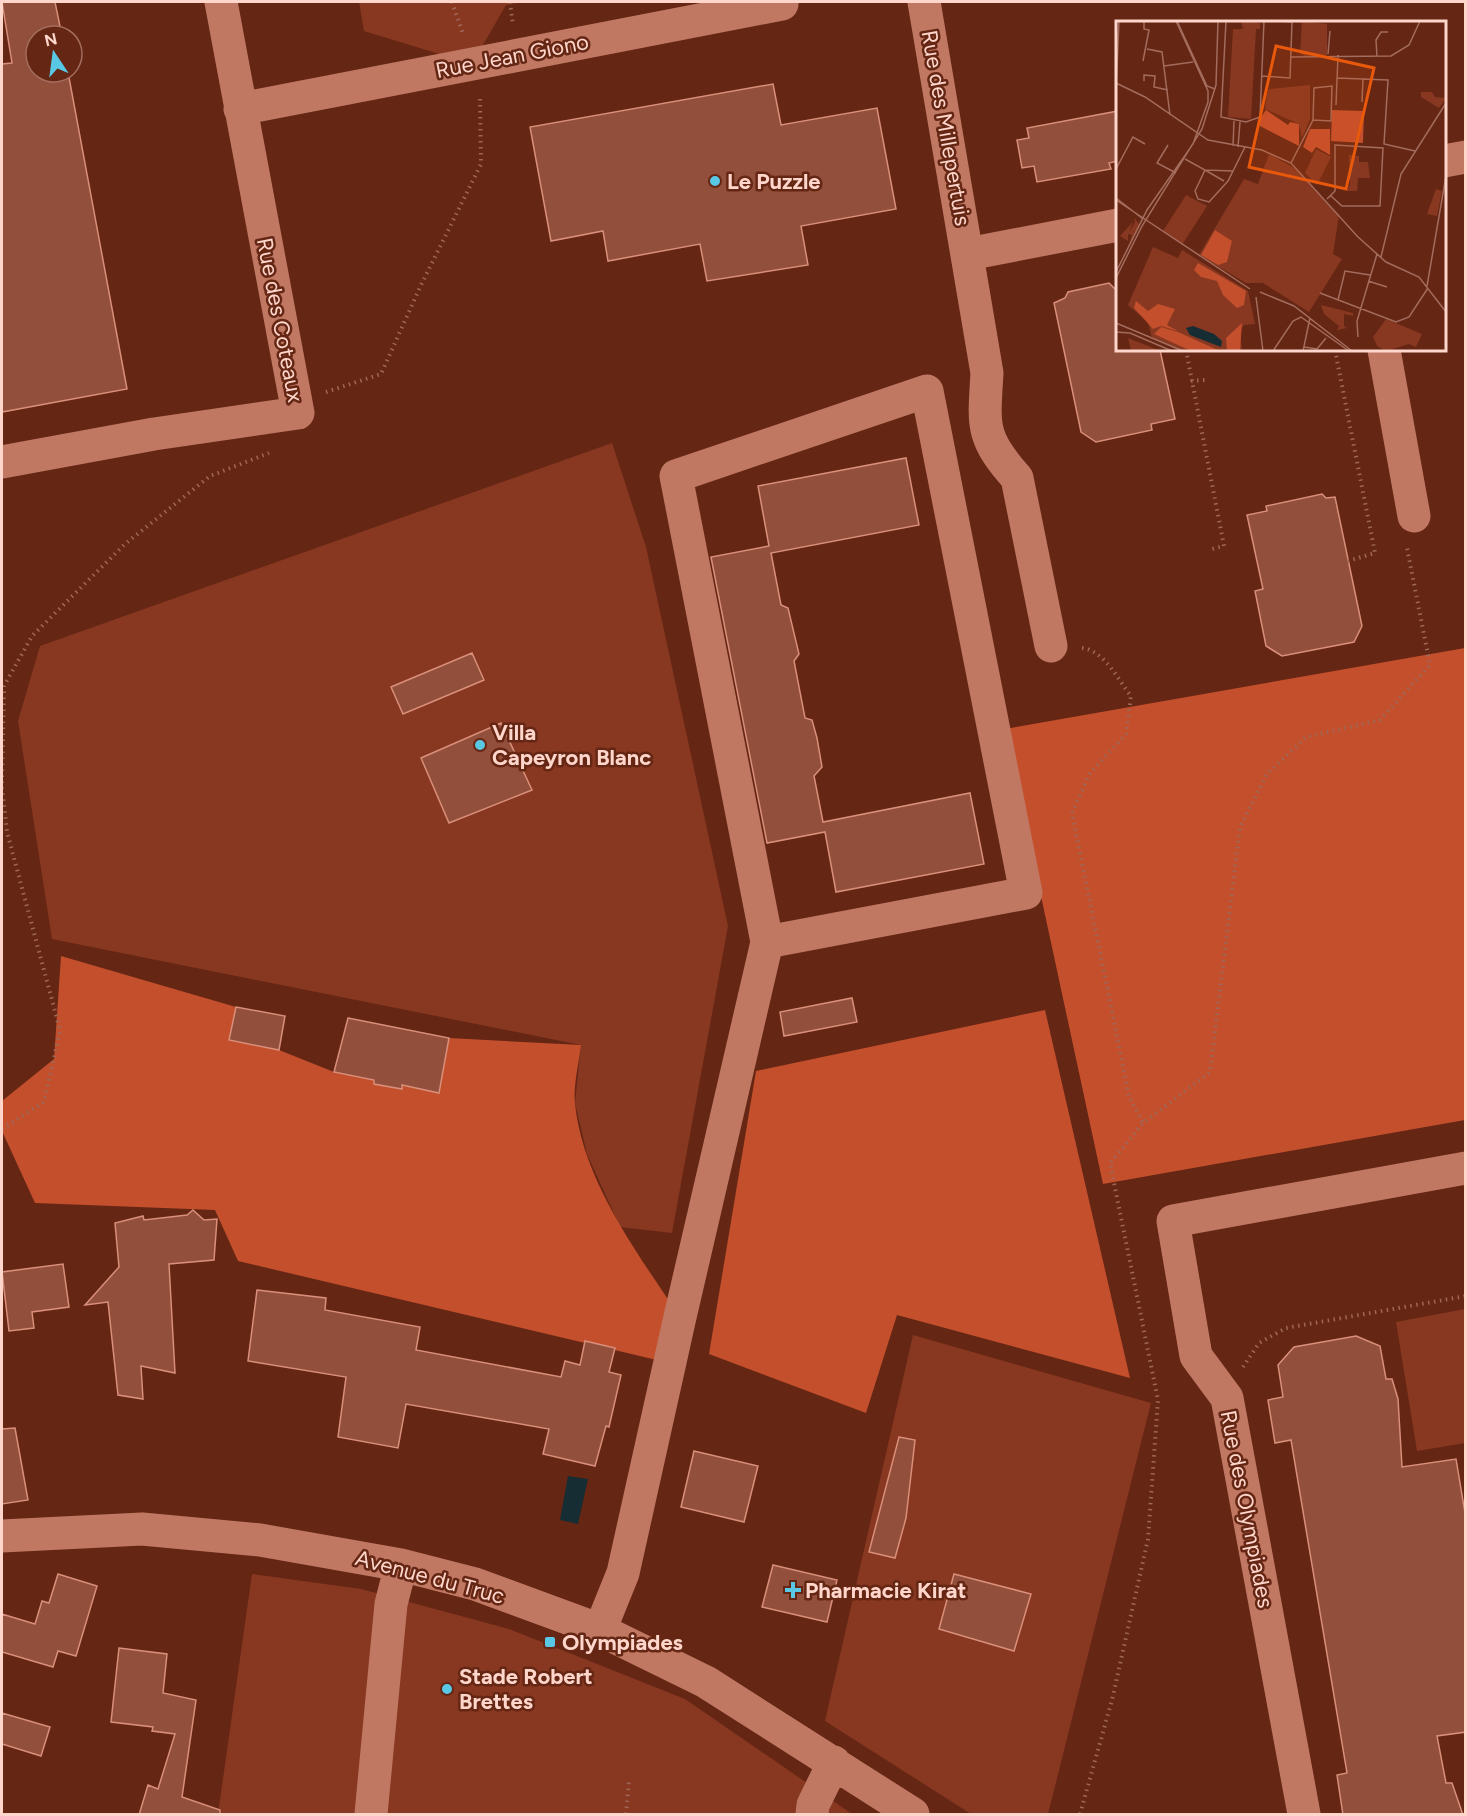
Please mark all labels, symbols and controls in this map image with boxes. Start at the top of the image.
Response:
inset map [1116,21,1446,351]
north arrow [24,24,84,84]
street label: Rue Jean Giono [433,28,591,84]
street label: Rue des Millepertuis [916,28,976,228]
text: N [43,29,59,51]
place label: Le Puzzle [727,168,821,195]
marker: Le Puzzle [708,174,722,188]
street label: Rue des Coteaux [251,235,309,405]
place label: Villa Capeyron Blanc [492,719,651,771]
marker: Villa Capeyron Blanc [473,738,487,752]
street label: Rue des Olympiades [1215,1408,1279,1610]
street label: Avenue du Truc [353,1544,508,1610]
place label: Pharmacie Kirat [805,1577,966,1604]
marker: Pharmacie Kirat [786,1583,800,1597]
place label: Olympiades [562,1629,683,1656]
marker: Olympiades [543,1635,557,1649]
place label: Stade Robert Brettes [459,1663,593,1715]
marker: Stade Robert Brettes [440,1682,454,1696]

